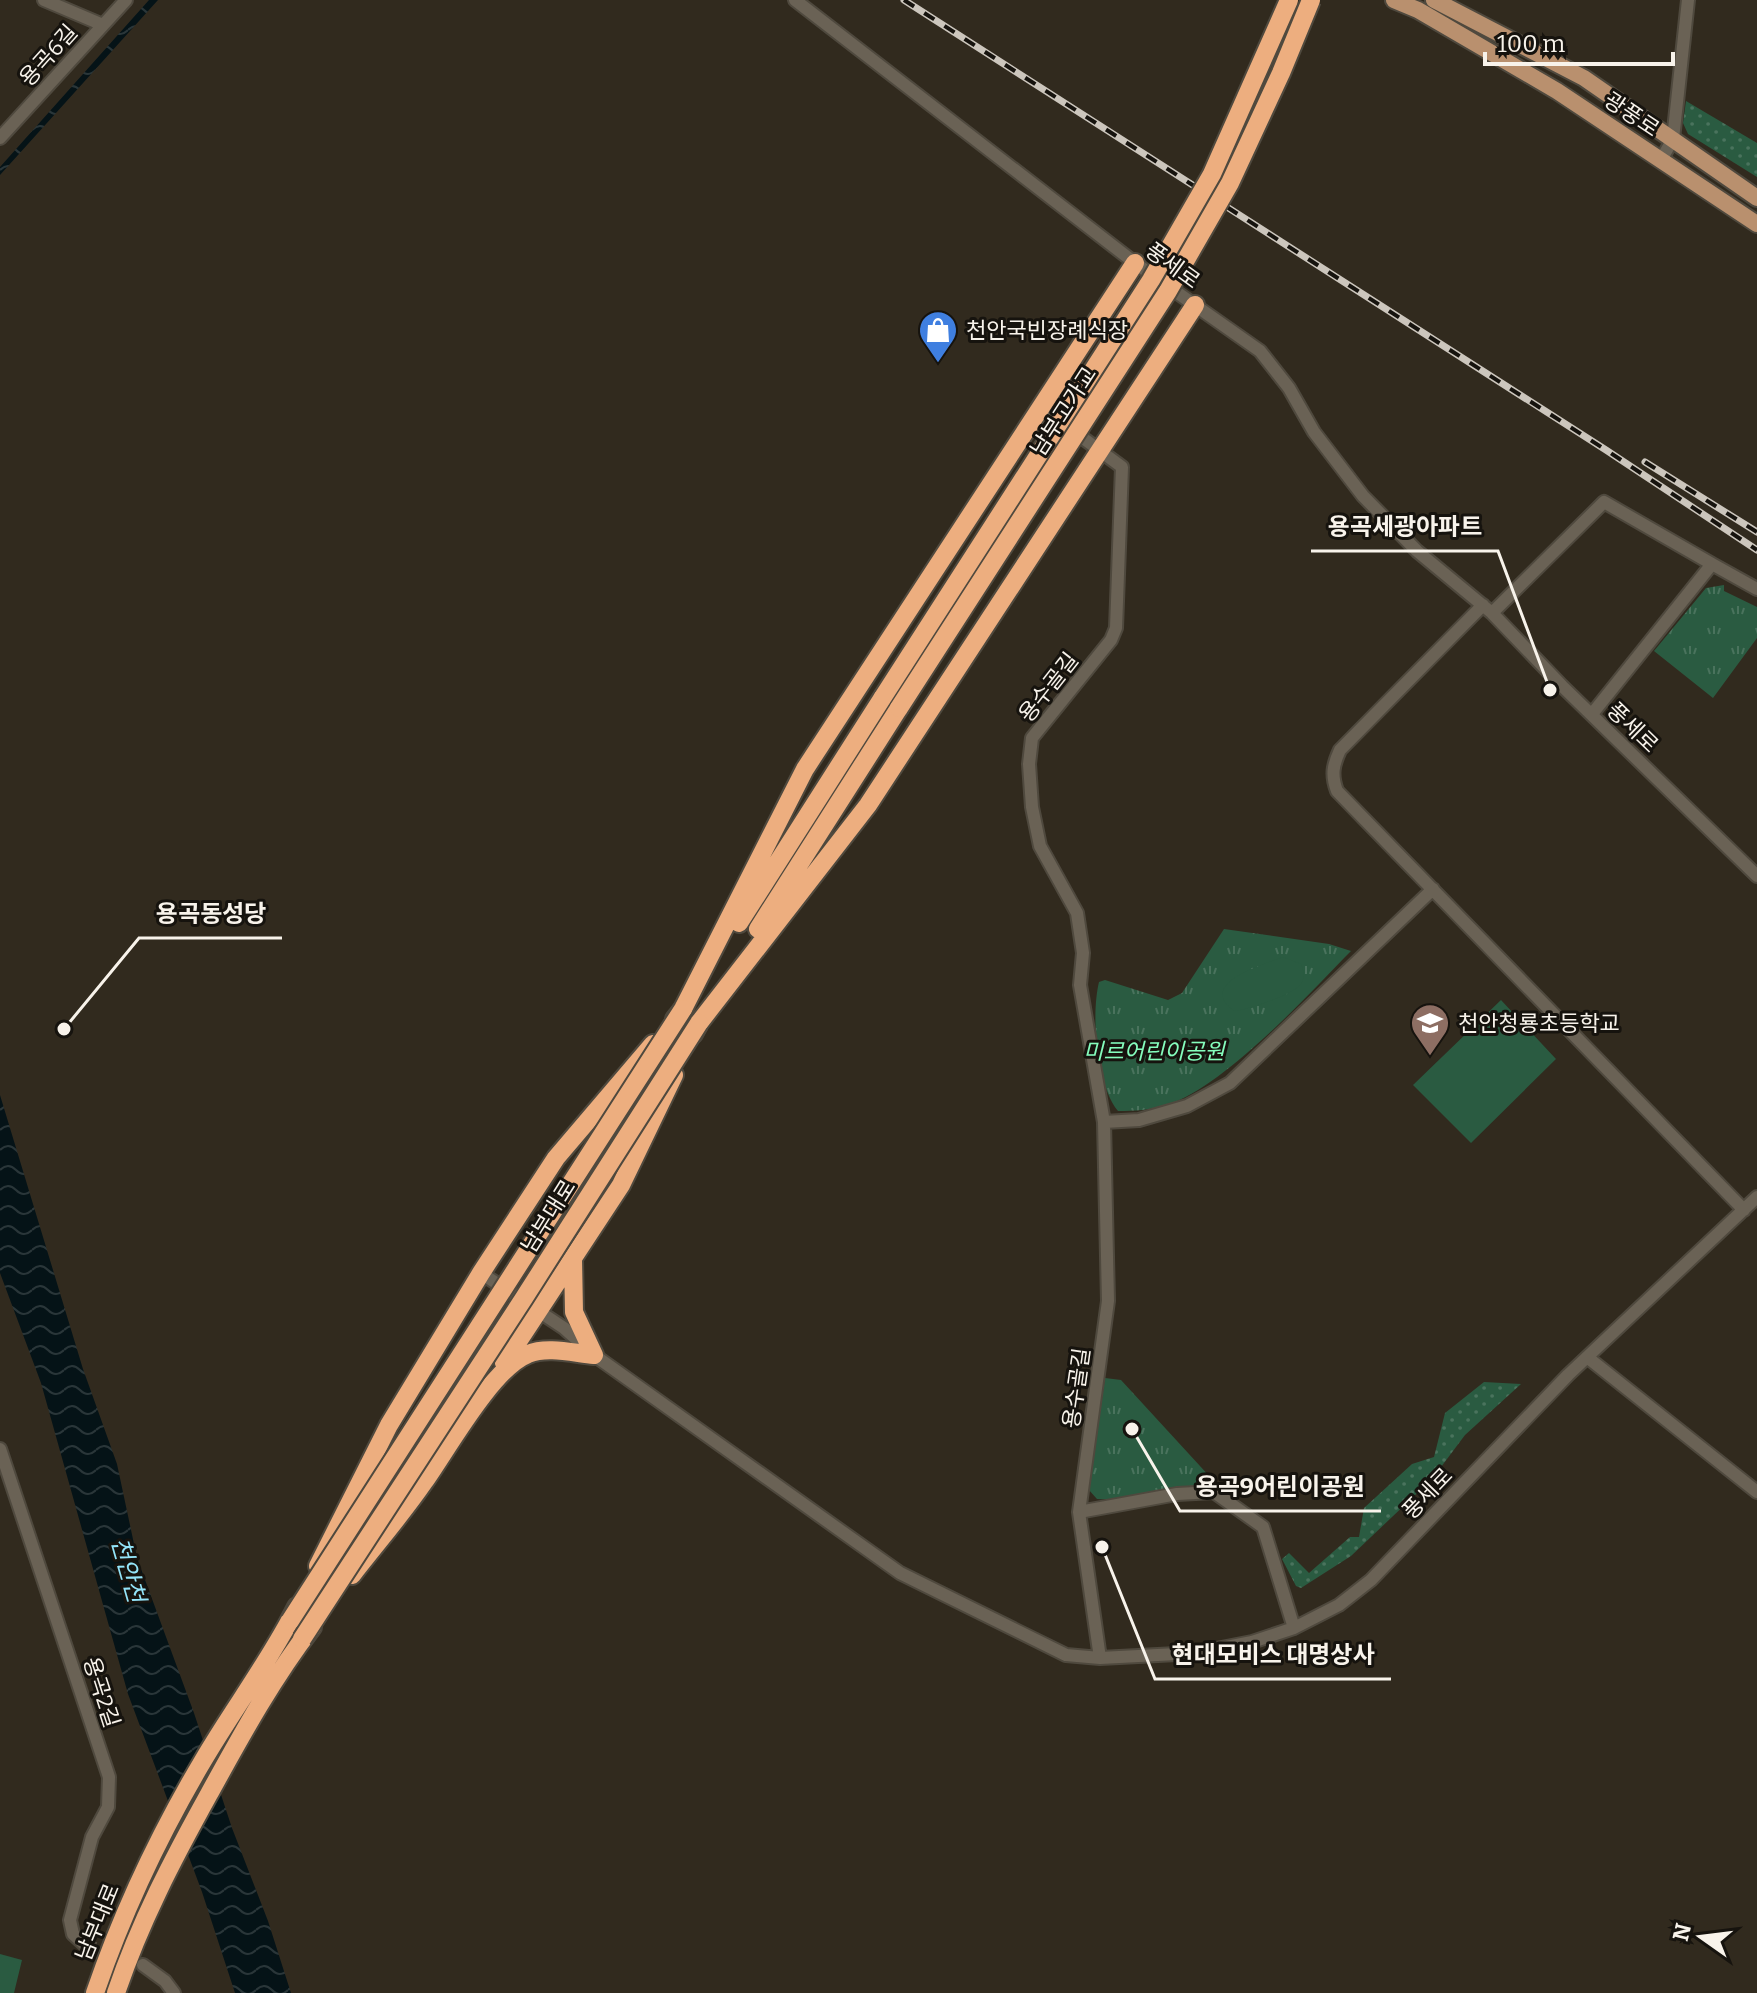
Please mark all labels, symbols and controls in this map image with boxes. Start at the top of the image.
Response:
scale bar [1485,16,1673,66]
street label: 용곡6길 [14,19,83,92]
text: 100 m [1497,30,1565,58]
street label: 광풍로 [1599,86,1664,143]
street label: 풍세로 [1140,237,1205,294]
shop icon: 천안국빈장례식장 [917,309,959,364]
place label: 천안국빈장례식장 [966,317,1128,344]
street label: 남부고가교 [1025,361,1102,461]
callout: 용곡세광아파트 [1311,503,1498,551]
text: 용곡세광아파트 [1328,513,1482,541]
street label: 용수골길 [1013,647,1084,728]
street label: 풍세로 [1601,697,1664,758]
callout: 용곡동성당 [139,890,282,938]
text: 용곡동성당 [156,900,266,928]
school or university icon: 천안청룡초등학교 [1409,1002,1451,1057]
place label: 천안청룡초등학교 [1458,1010,1620,1037]
park label: 미르어린이공원 [1083,1038,1227,1065]
street label: 남부대로 [516,1175,581,1258]
street label: 용수골길 [1057,1346,1095,1430]
street label: 풍세로 [1397,1462,1458,1525]
callout: 용곡9어린이공원 [1180,1463,1381,1511]
text: 용곡9어린이공원 [1196,1473,1364,1501]
water label: 천안천 [105,1534,151,1608]
callout: 현대모비스 대명상사 [1155,1631,1391,1679]
text: 현대모비스 대명상사 [1171,1641,1375,1669]
street label: 용곡2길 [77,1653,126,1731]
street label: 남부대로 [70,1880,125,1965]
north arrow [1661,1897,1741,1977]
text: N [1667,1921,1697,1944]

